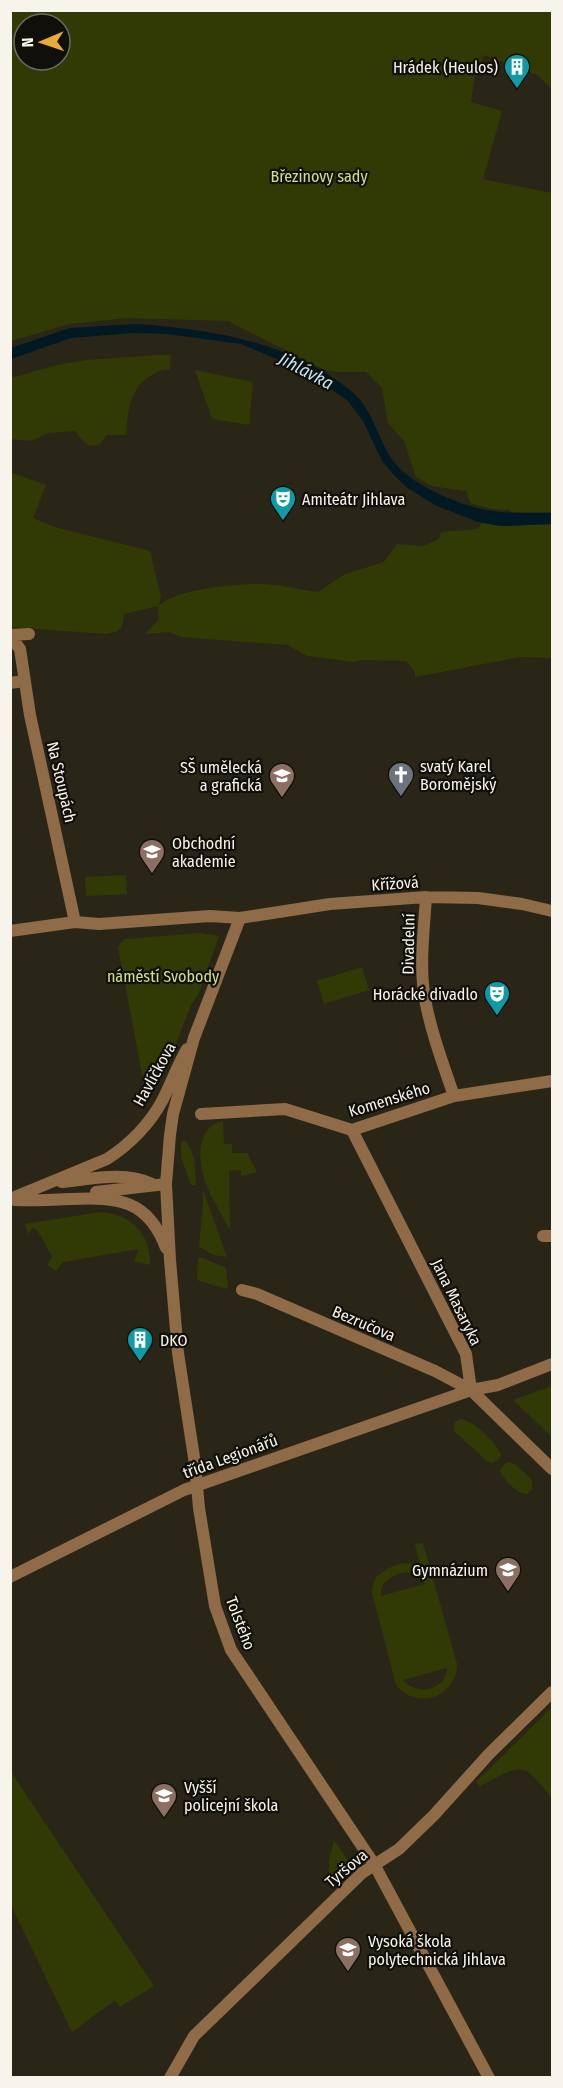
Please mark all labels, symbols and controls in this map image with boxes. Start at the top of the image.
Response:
north arrow [12,12,72,72]
text: N [18,37,37,48]
building icon: Hrádek (Heulos) [502,52,532,90]
place label: Hrádek (Heulos) [393,58,498,77]
park label: Březinovy sady [270,167,368,186]
water label: Jihlávka [274,347,337,395]
theatre icon: Amiteátr Jihlava [268,484,298,522]
place label: Amiteátr Jihlava [302,490,405,509]
street label: Na Stoupách [43,740,80,824]
place label: SŠ umělecká a grafická [180,757,262,795]
place label: svatý Karel Boromějský [420,757,497,794]
church icon: svatý Karel Boromějský [386,760,416,798]
school or university icon: SŠ umělecká a grafická [267,761,297,799]
place label: Obchodní akademie [172,834,236,871]
school or university icon: Obchodní akademie [137,837,167,875]
street label: Křížová [371,872,419,895]
street label: Divadelní [398,913,419,975]
park label: náměstí Svobody [107,967,220,986]
theatre icon: Horácké divadlo [482,979,512,1017]
place label: Horácké divadlo [373,985,478,1004]
street label: Havlíčkova [129,1039,180,1109]
street label: Komenského [346,1078,432,1121]
street label: Jana Masaryka [427,1256,486,1349]
street label: Bezručova [330,1302,398,1345]
building icon: DKO [125,1325,155,1363]
place label: DKO [160,1331,188,1350]
street label: třída Legionářů [180,1430,280,1482]
school or university icon: Gymnázium [493,1555,523,1593]
place label: Gymnázium [412,1561,488,1580]
street label: Tolstého [222,1594,259,1653]
place label: Vyšší policejní škola [184,1778,279,1815]
school or university icon: Vyšší policejní škola [149,1781,179,1819]
street label: Tyršova [321,1845,371,1891]
place label: Vysoká škola polytechnická Jihlava [368,1932,506,1969]
school or university icon: Vysoká škola polytechnická Jihlava [333,1935,363,1973]

